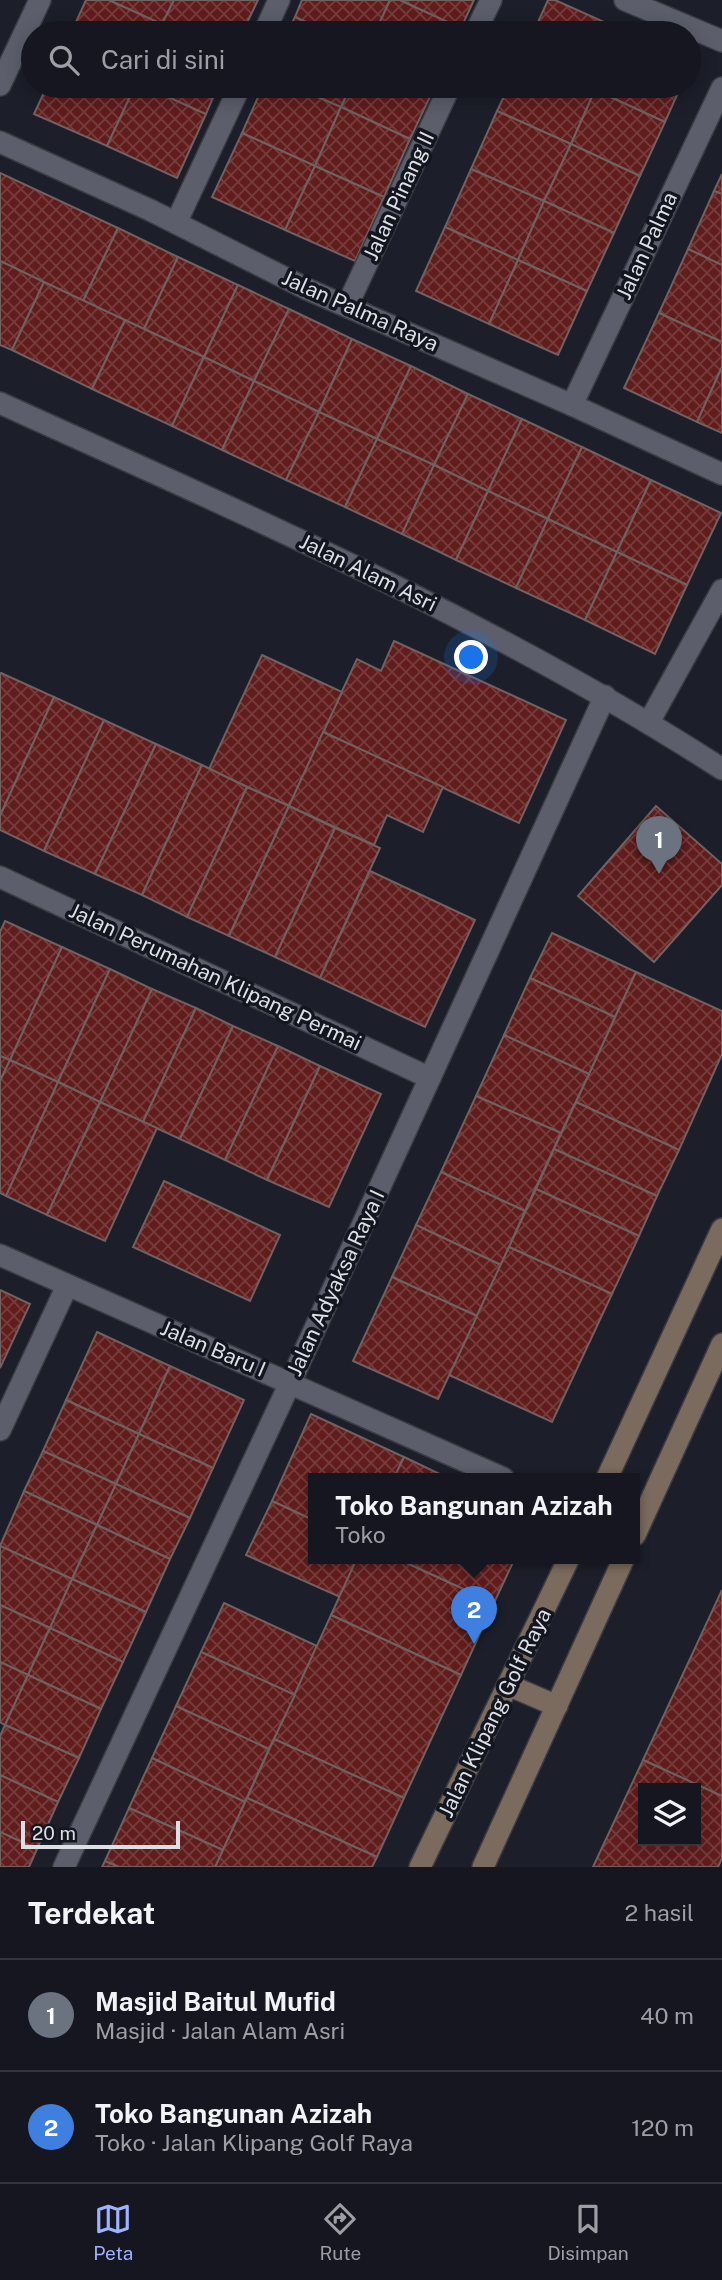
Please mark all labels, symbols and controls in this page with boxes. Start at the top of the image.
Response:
search box [21,21,701,98]
icon: search [45,41,83,79]
text: Cari di sini [101,44,225,75]
street label: Jalan Pinang II [358,127,439,264]
street label: Jalan Palma [611,188,682,303]
street label: Jalan Palma Raya [278,265,442,356]
street label: Jalan Alam Asri [296,529,441,617]
your location [454,640,488,674]
pin: 1 [636,816,682,874]
street label: Jalan Perumahan Klipang Permai [65,898,365,1055]
street label: Jalan Adyaksa Raya I [281,1186,390,1380]
street label: Jalan Baru I [157,1315,270,1382]
popup [308,1473,640,1564]
text: Toko Bangunan Azizah [335,1490,613,1521]
text: Toko [335,1521,386,1548]
pin: 2 [451,1586,497,1644]
street label: Jalan Klipang Golf Raya [433,1604,556,1821]
map controls [638,1783,701,1846]
button: layers [638,1783,701,1846]
scale bar [21,1818,180,1850]
text: 20 m [32,1822,76,1844]
text: Terdekat [28,1895,155,1931]
text: 2 hasil [624,1899,694,1926]
text: Masjid Baitul Mufid [95,1986,336,2017]
text: 1 [46,2002,56,2029]
text: 40 m [640,2002,694,2029]
text: Masjid · Jalan Alam Asri [95,2017,345,2044]
text: Toko Bangunan Azizah [95,2098,372,2129]
text: 2 [44,2114,58,2141]
text: 120 m [631,2114,694,2141]
text: Toko · Jalan Klipang Golf Raya [95,2129,413,2156]
tab: Peta [93,2200,133,2264]
tab: Rute [320,2200,361,2264]
tab: Disimpan [547,2200,629,2264]

